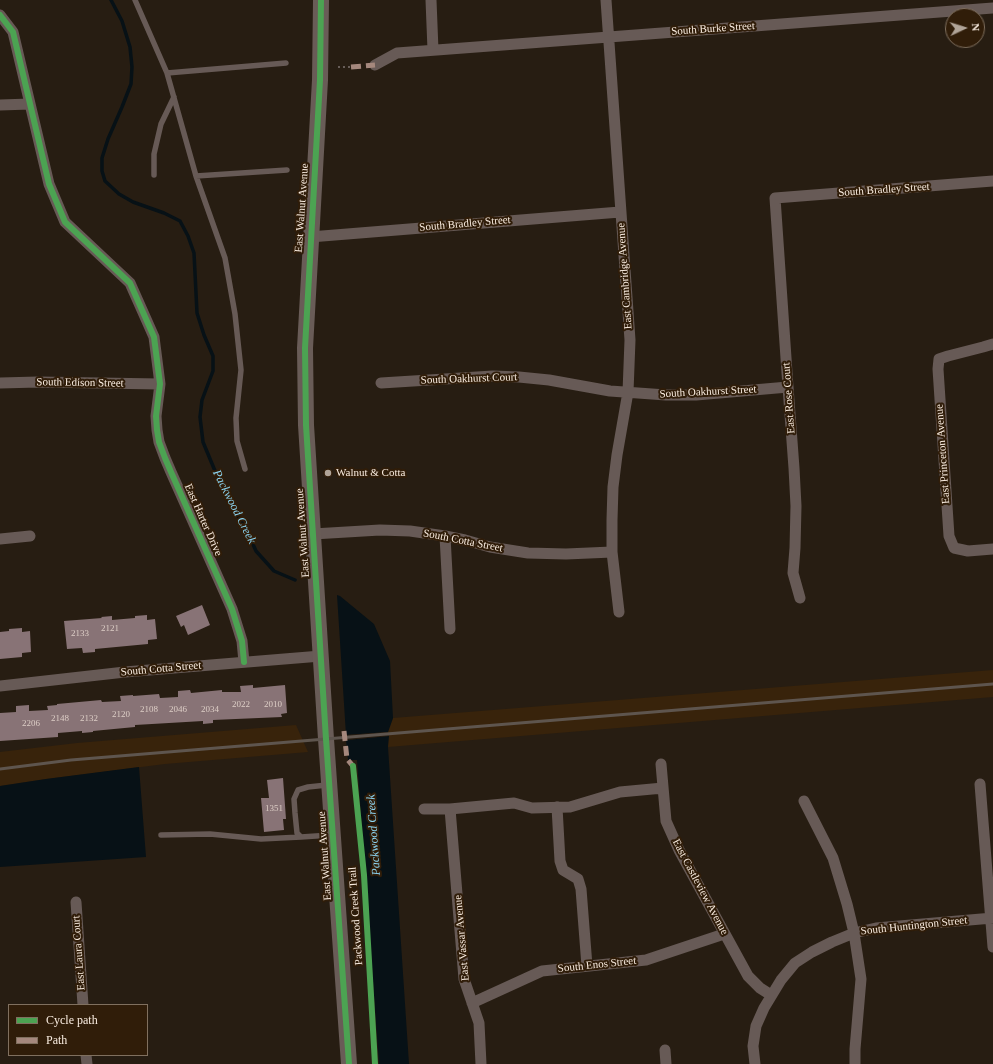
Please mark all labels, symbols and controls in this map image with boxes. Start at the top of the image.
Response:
north arrow [945,8,985,48]
street label: South Burke Street [671,19,755,39]
text: N [970,23,982,32]
street label: East Walnut Avenue [292,163,312,253]
street label: South Bradley Street [838,180,930,200]
street label: South Bradley Street [419,213,511,235]
street label: East Cambridge Avenue [615,222,635,330]
street label: East Rose Court [780,362,798,434]
street label: South Oakhurst Court [421,371,517,387]
street label: South Edison Street [36,376,124,390]
street label: South Oakhurst Street [659,383,757,401]
street label: East Princeton Avenue [933,404,953,504]
place label: Walnut & Cotta [336,466,405,480]
water label: Packwood Creek [209,468,259,546]
marker: Walnut & Cotta [323,468,333,478]
street label: East Harter Drive [181,482,225,558]
street label: East Walnut Avenue [293,488,313,578]
street label: South Cotta Street [422,527,504,555]
house number: 2121 [101,624,119,634]
house number: 2133 [71,629,89,639]
street label: South Cotta Street [120,659,202,679]
house number: 2022 [232,700,250,710]
house number: 2010 [264,700,282,710]
house number: 2108 [140,705,158,715]
house number: 2046 [169,705,187,715]
house number: 2034 [201,705,219,715]
house number: 2120 [112,710,130,720]
house number: 2148 [51,714,69,724]
house number: 2132 [80,714,98,724]
house number: 2206 [22,719,40,729]
water label: Packwood Creek [364,794,384,876]
house number: 1351 [265,804,283,814]
street label: East Walnut Avenue [315,811,335,901]
street label: East Castleview Avenue [669,837,731,937]
street label: Packwood Creek Trail [346,866,366,966]
street label: East Vassar Avenue [452,894,472,982]
street label: South Huntington Street [860,914,968,938]
street label: East Laura Court [70,915,88,991]
street label: South Enos Street [557,954,637,976]
legend [8,1004,148,1056]
text: Cycle path [46,1013,98,1027]
text: Path [46,1033,67,1047]

